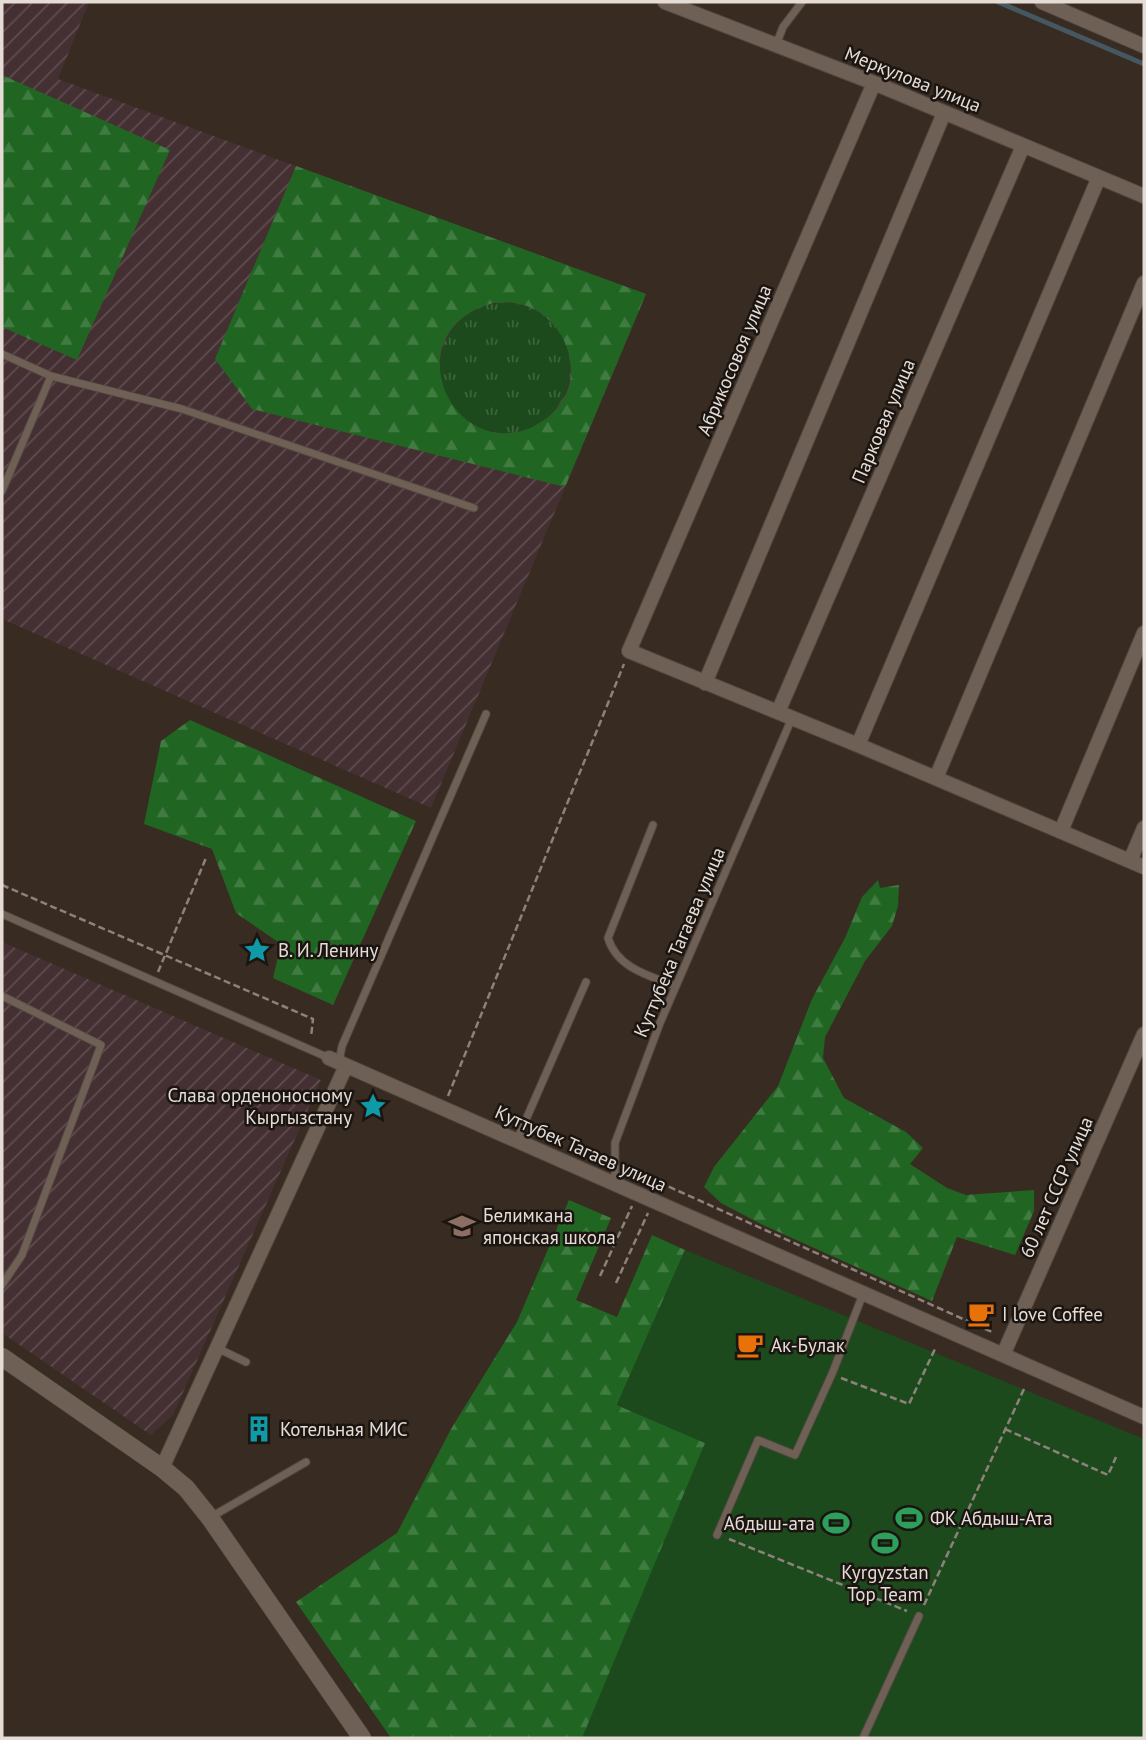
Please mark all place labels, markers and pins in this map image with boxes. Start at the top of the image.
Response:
place icon: В. И. Ленину [242,935,272,965]
place label: В. И. Ленину [278,938,379,962]
place label: Слава орденоносному Кыргызстану [167,1083,352,1129]
place icon: Слава орденоносному Кыргызстану [358,1091,388,1121]
place label: Белимкана японская школа [483,1203,616,1249]
school or university icon: Белимкана японская школа [447,1211,477,1241]
cafe icon: I love Coffee [966,1299,996,1329]
place label: I love Coffee [1002,1302,1103,1326]
cafe icon: Ак-Булак [735,1330,765,1360]
place label: Ак-Булак [771,1333,845,1357]
building icon: Котельная МИС [244,1414,274,1444]
place label: Котельная МИС [280,1417,408,1441]
sports icon: ФК Абдыш-Ата [894,1503,924,1533]
place label: ФК Абдыш-Ата [930,1506,1053,1530]
sports icon: Абдыш-ата [821,1508,851,1538]
place label: Абдыш-ата [724,1511,815,1535]
sports icon: Kyrgyzstan Top Team [870,1528,900,1558]
place label: Kyrgyzstan Top Team [841,1560,929,1606]

